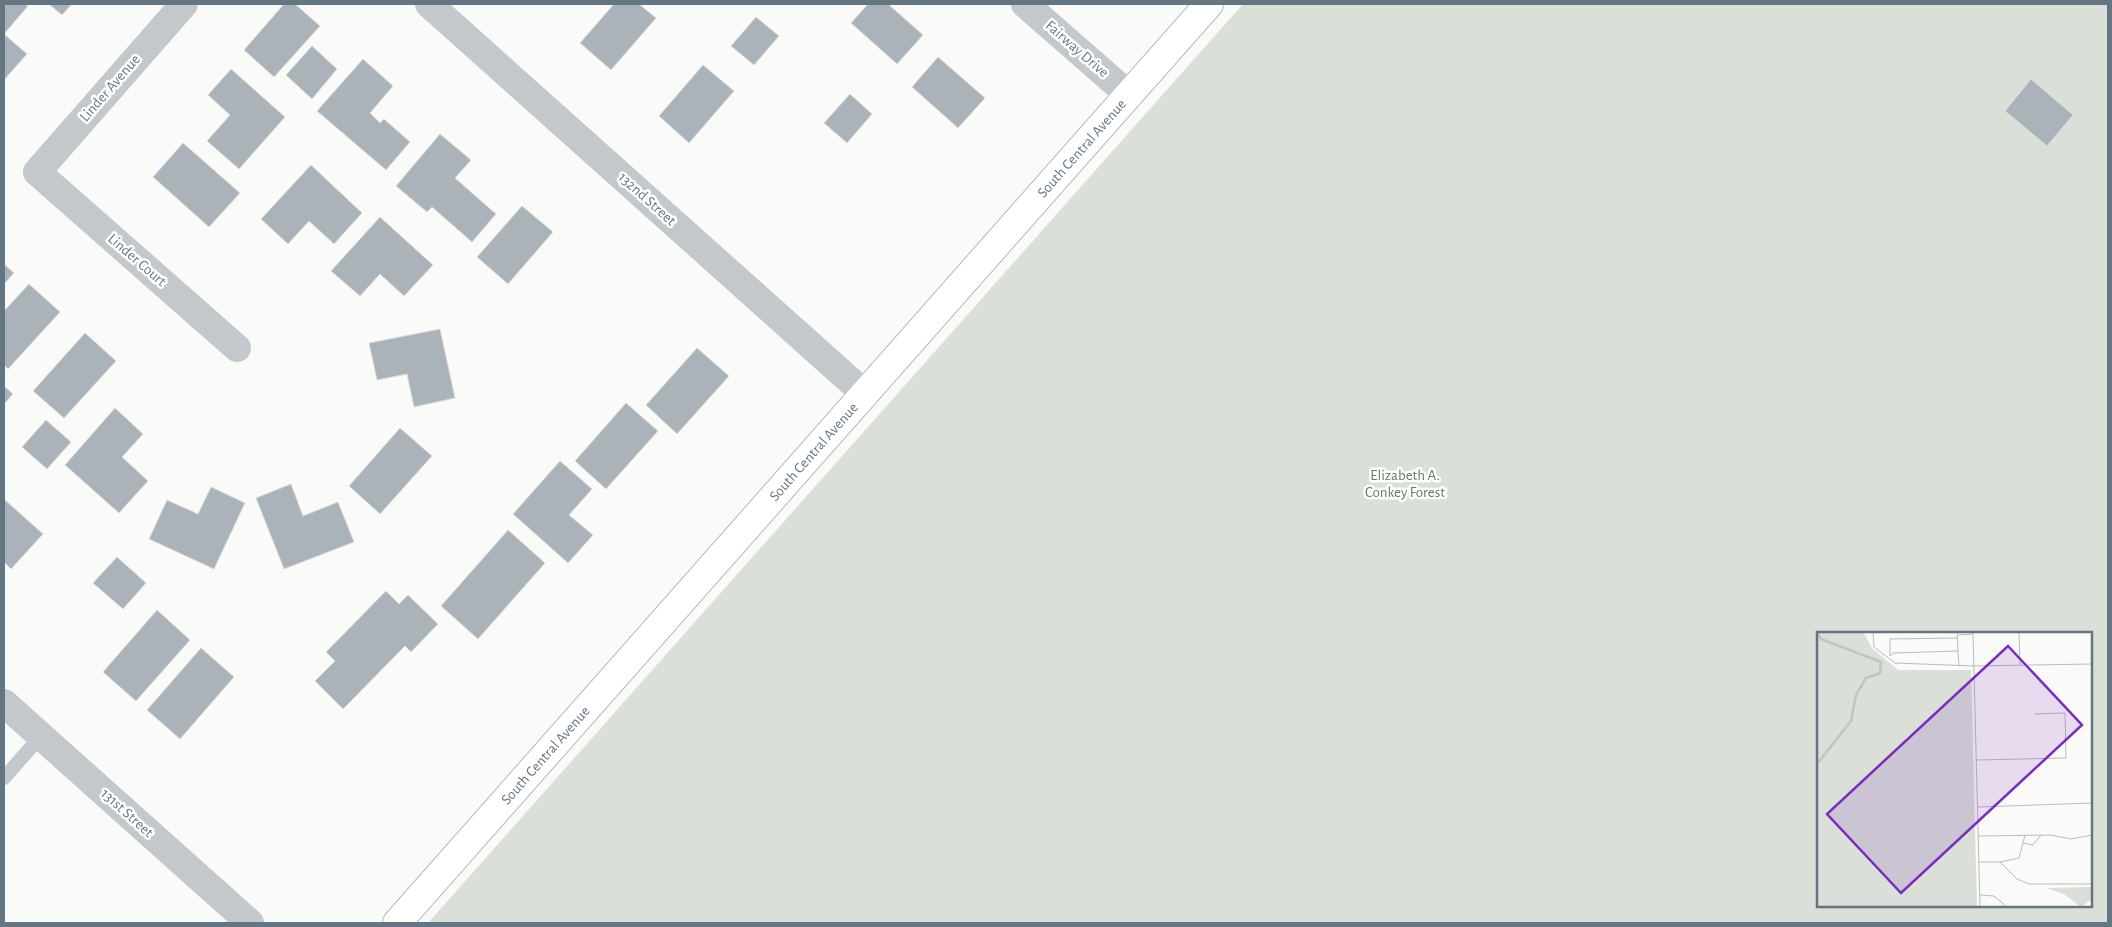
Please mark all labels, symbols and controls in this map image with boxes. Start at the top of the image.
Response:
street label: Fairway Drive [1043,18,1112,80]
street label: Linder Avenue [77,52,143,124]
street label: South Central Avenue [1034,96,1129,200]
street label: 132nd Street [615,170,679,229]
street label: Linder Court [105,231,169,289]
street label: South Central Avenue [766,400,861,504]
park label: Elizabeth A. Conkey Forest [1365,468,1445,500]
inset map [1817,632,2092,907]
street label: South Central Avenue [498,703,593,807]
street label: 131st Street [98,786,156,840]

